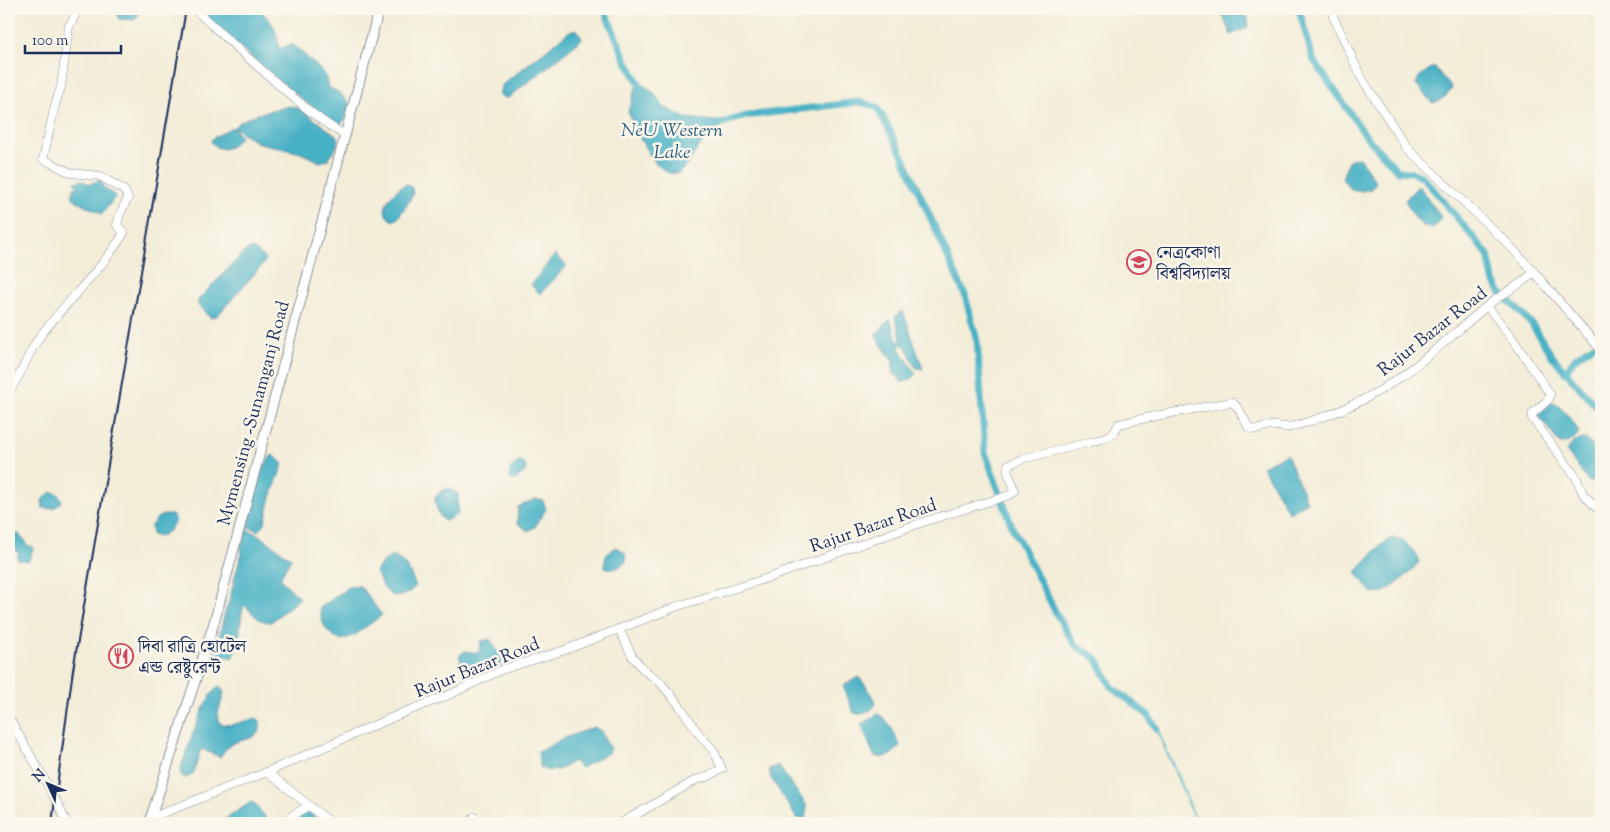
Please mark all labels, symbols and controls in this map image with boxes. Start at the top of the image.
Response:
scale bar [25,22,121,54]
text: 100 m [32,31,69,52]
water label: NeU Western Lake [621,118,723,167]
place label: নেত্রকোণা বিশ্ববিদ্যালয় [1155,241,1232,288]
school or university icon: নেত্রকোণা বিশ্ববিদ্যালয় [1126,249,1152,275]
street label: Rajur Bazar Road [1373,282,1493,384]
street label: Mymensing -Sunamganj Road [212,298,297,529]
street label: Rajur Bazar Road [807,493,941,561]
street label: Rajur Bazar Road [411,632,544,706]
place label: দিবা রাত্রি হোটেল এন্ড রেষ্টুরেন্ট [137,635,247,682]
restaurant icon: দিবা রাত্রি হোটেল এন্ড রেষ্টুরেন্ট [108,643,134,669]
north arrow [22,760,72,810]
text: N [29,765,51,787]

